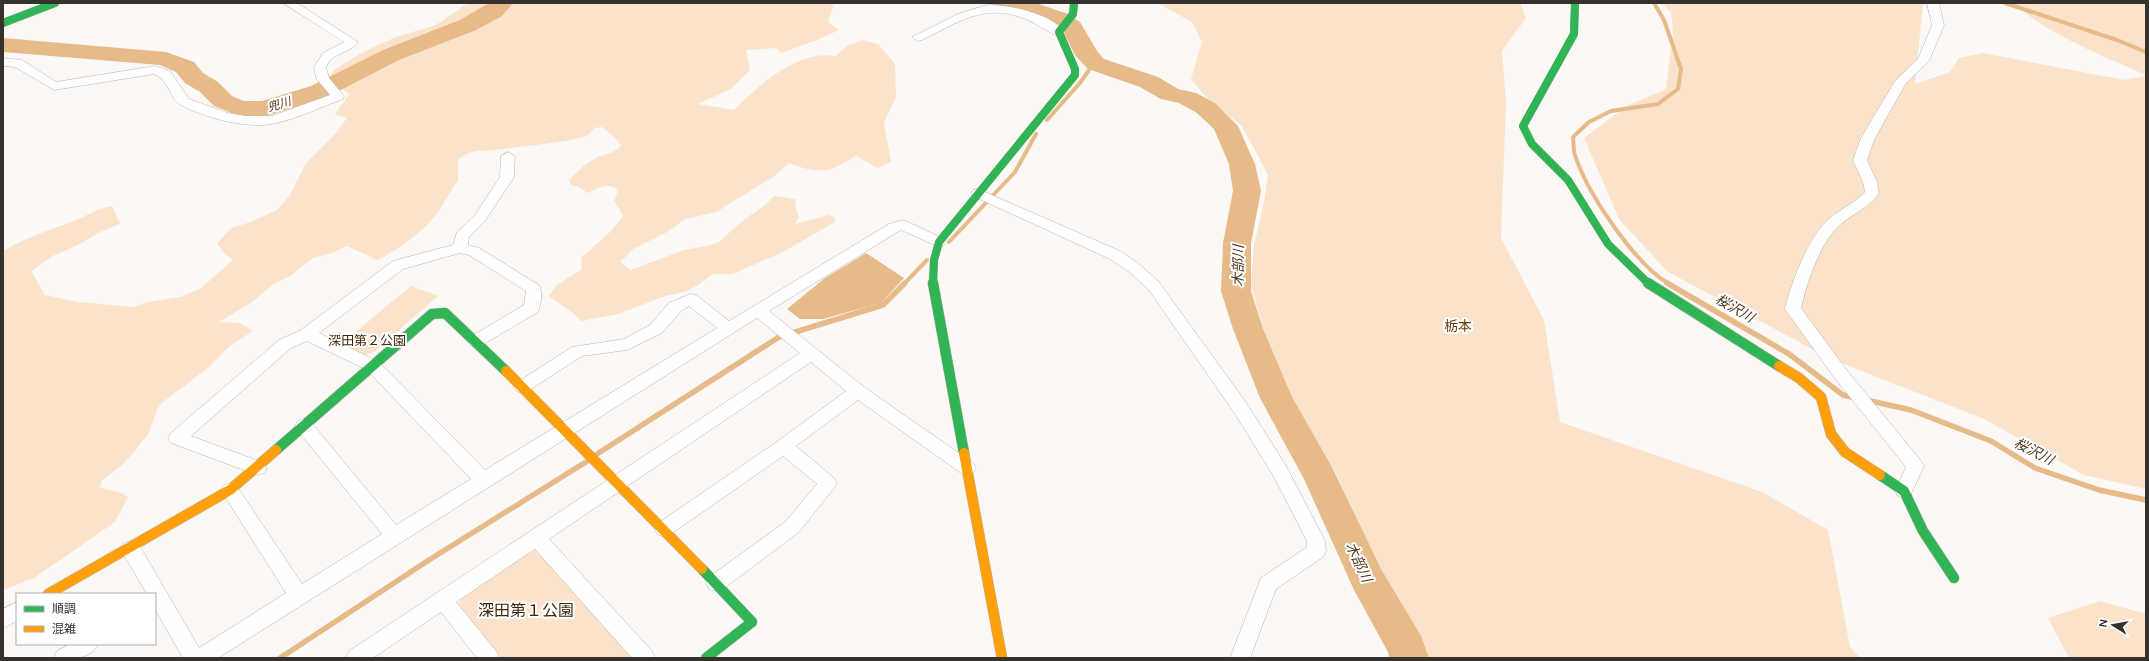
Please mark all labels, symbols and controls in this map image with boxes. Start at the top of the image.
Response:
water label: 兜川 [266,94,294,114]
water label: 木部川 [1230,243,1246,287]
water label: 桜沢川 [1713,291,1759,326]
district label: 栃本 [1444,318,1472,334]
park label: 深田第２公園 [328,333,406,347]
water label: 桜沢川 [2012,434,2058,469]
water label: 木部川 [1343,540,1376,586]
legend [16,593,156,645]
park label: 深田第１公園 [478,601,574,619]
text: 順調 [52,602,76,615]
north arrow [2093,605,2133,645]
text: N [2097,618,2110,628]
text: 混雑 [52,622,76,635]

